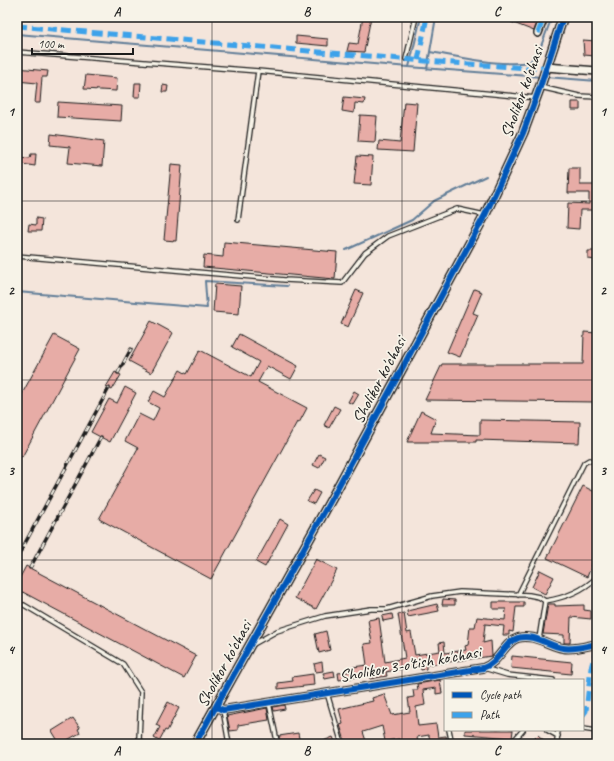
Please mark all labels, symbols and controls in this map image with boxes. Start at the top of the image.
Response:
text: A [114,4,122,20]
text: B [304,4,312,20]
text: C [494,4,502,20]
scale bar [32,30,133,56]
text: 100 m [38,36,65,52]
street label: Sholikor ko'chasi [496,42,549,140]
text: 1 [8,104,16,120]
text: 1 [600,104,608,120]
text: 2 [8,283,15,299]
text: 2 [600,283,607,299]
street label: Sholikor ko'chasi [347,331,412,427]
text: 3 [8,463,15,479]
text: 3 [600,463,607,479]
street label: Sholikor ko'chasi [192,616,257,711]
street label: Sholikor 3-o'tish ko'chasi [338,641,484,687]
text: 4 [8,642,16,658]
text: 4 [600,642,608,658]
legend [444,679,584,731]
text: Cycle path [480,687,522,703]
text: Path [480,707,500,723]
text: A [114,743,122,759]
text: B [304,743,312,759]
text: C [494,743,502,759]

